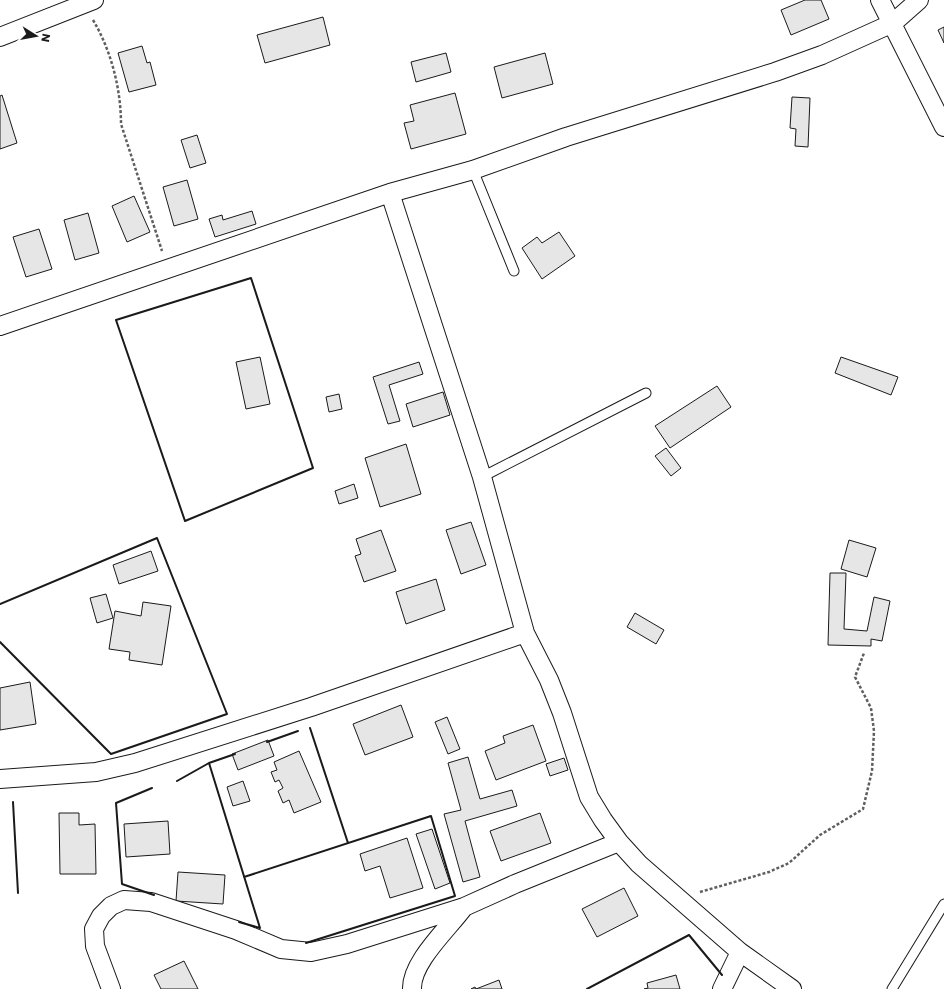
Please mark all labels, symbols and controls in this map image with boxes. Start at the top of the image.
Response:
north arrow [16,16,56,56]
text: N [37,32,54,43]

